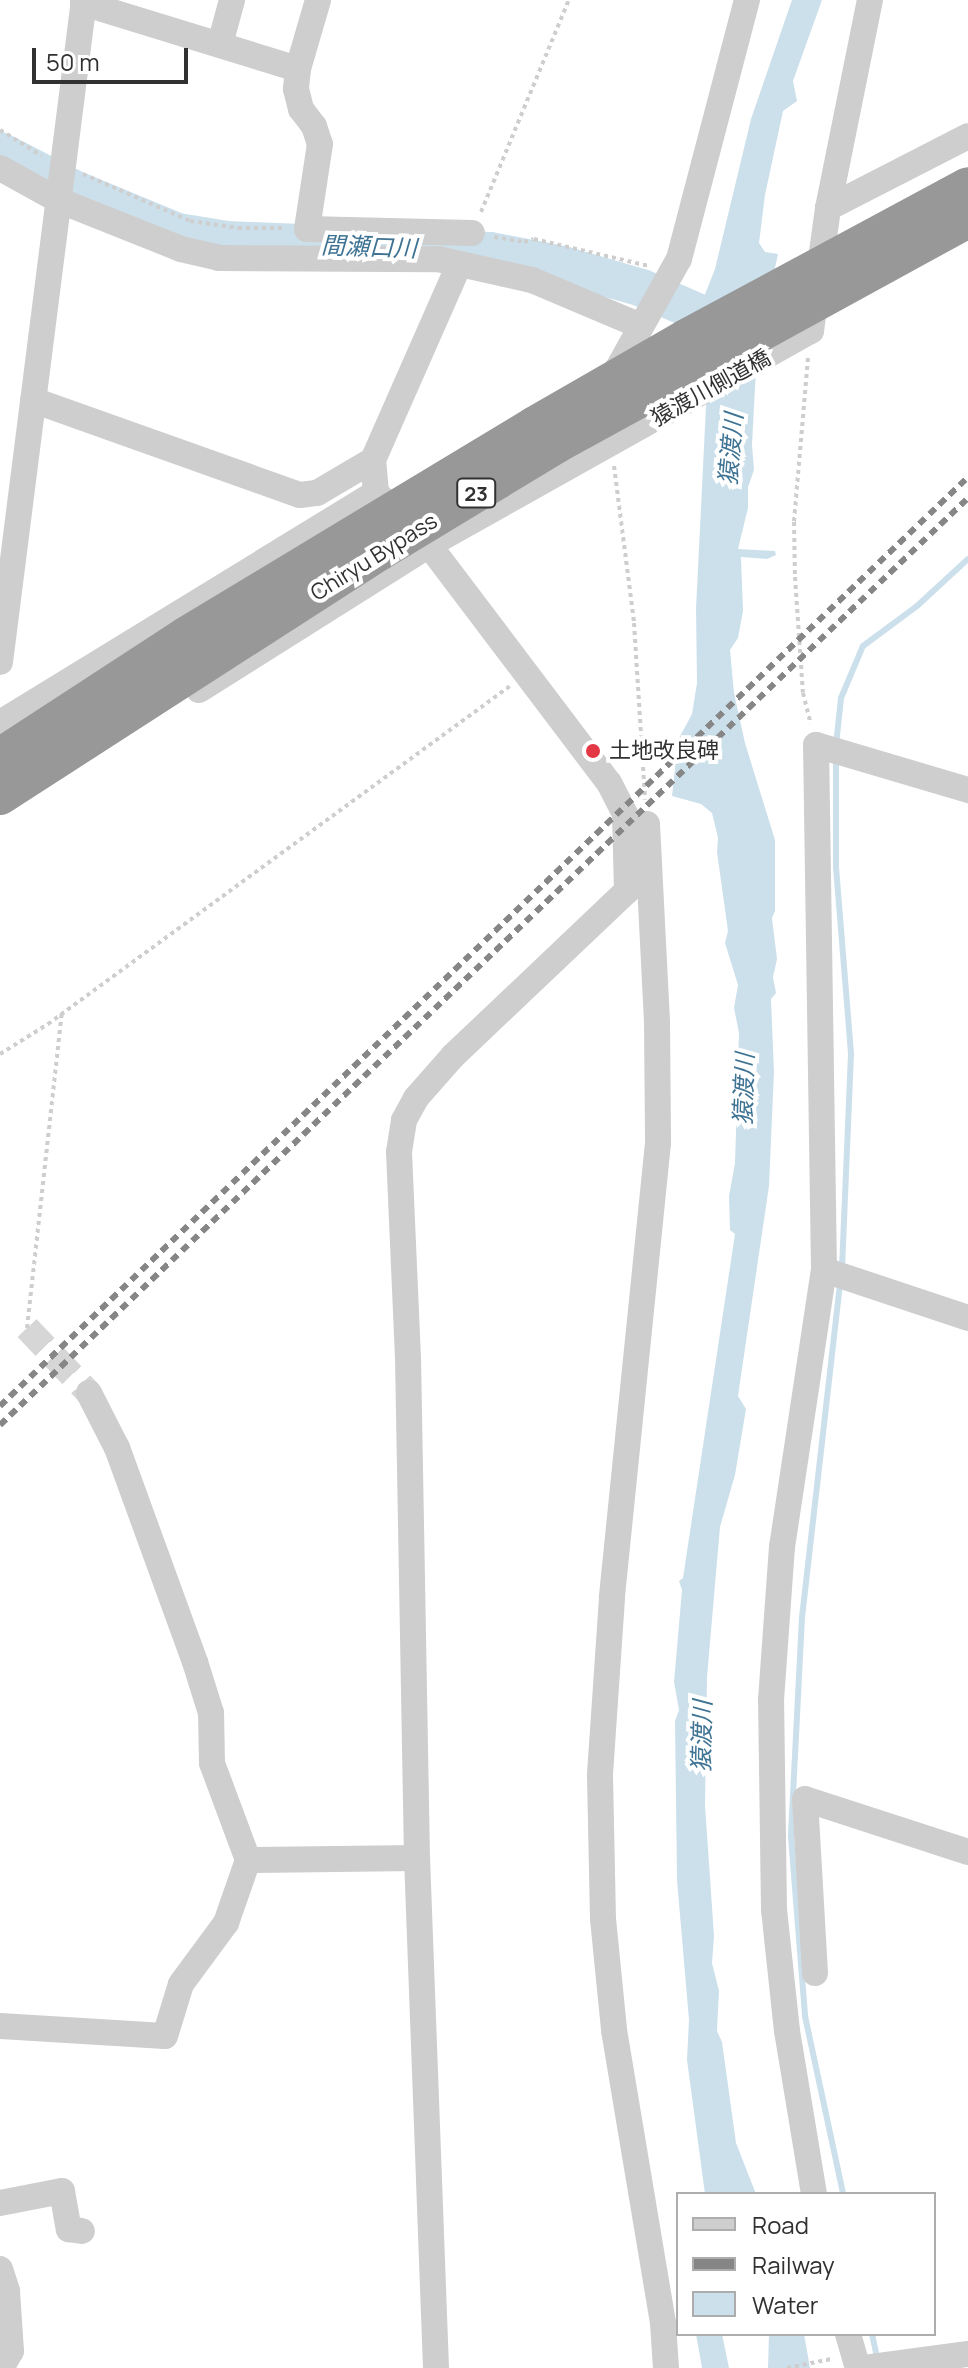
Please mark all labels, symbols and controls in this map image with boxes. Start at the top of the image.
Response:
scale bar [36,32,192,82]
text: 50 m [46,45,100,78]
water label: 間瀬口川 [321,230,417,262]
street label: 猿渡川側道橋 [647,344,775,432]
water label: 猿渡川 [713,412,747,486]
road number: 23 [456,477,496,509]
street label: Chiryu Bypass [306,508,442,606]
place label: 土地改良碑 [609,738,719,764]
marker: 土地改良碑 [584,742,602,760]
water label: 猿渡川 [727,1053,759,1125]
water label: 猿渡川 [686,1700,716,1772]
legend [676,2192,936,2336]
text: Road [752,2208,809,2241]
text: Railway [752,2248,835,2281]
text: Water [752,2288,819,2321]

